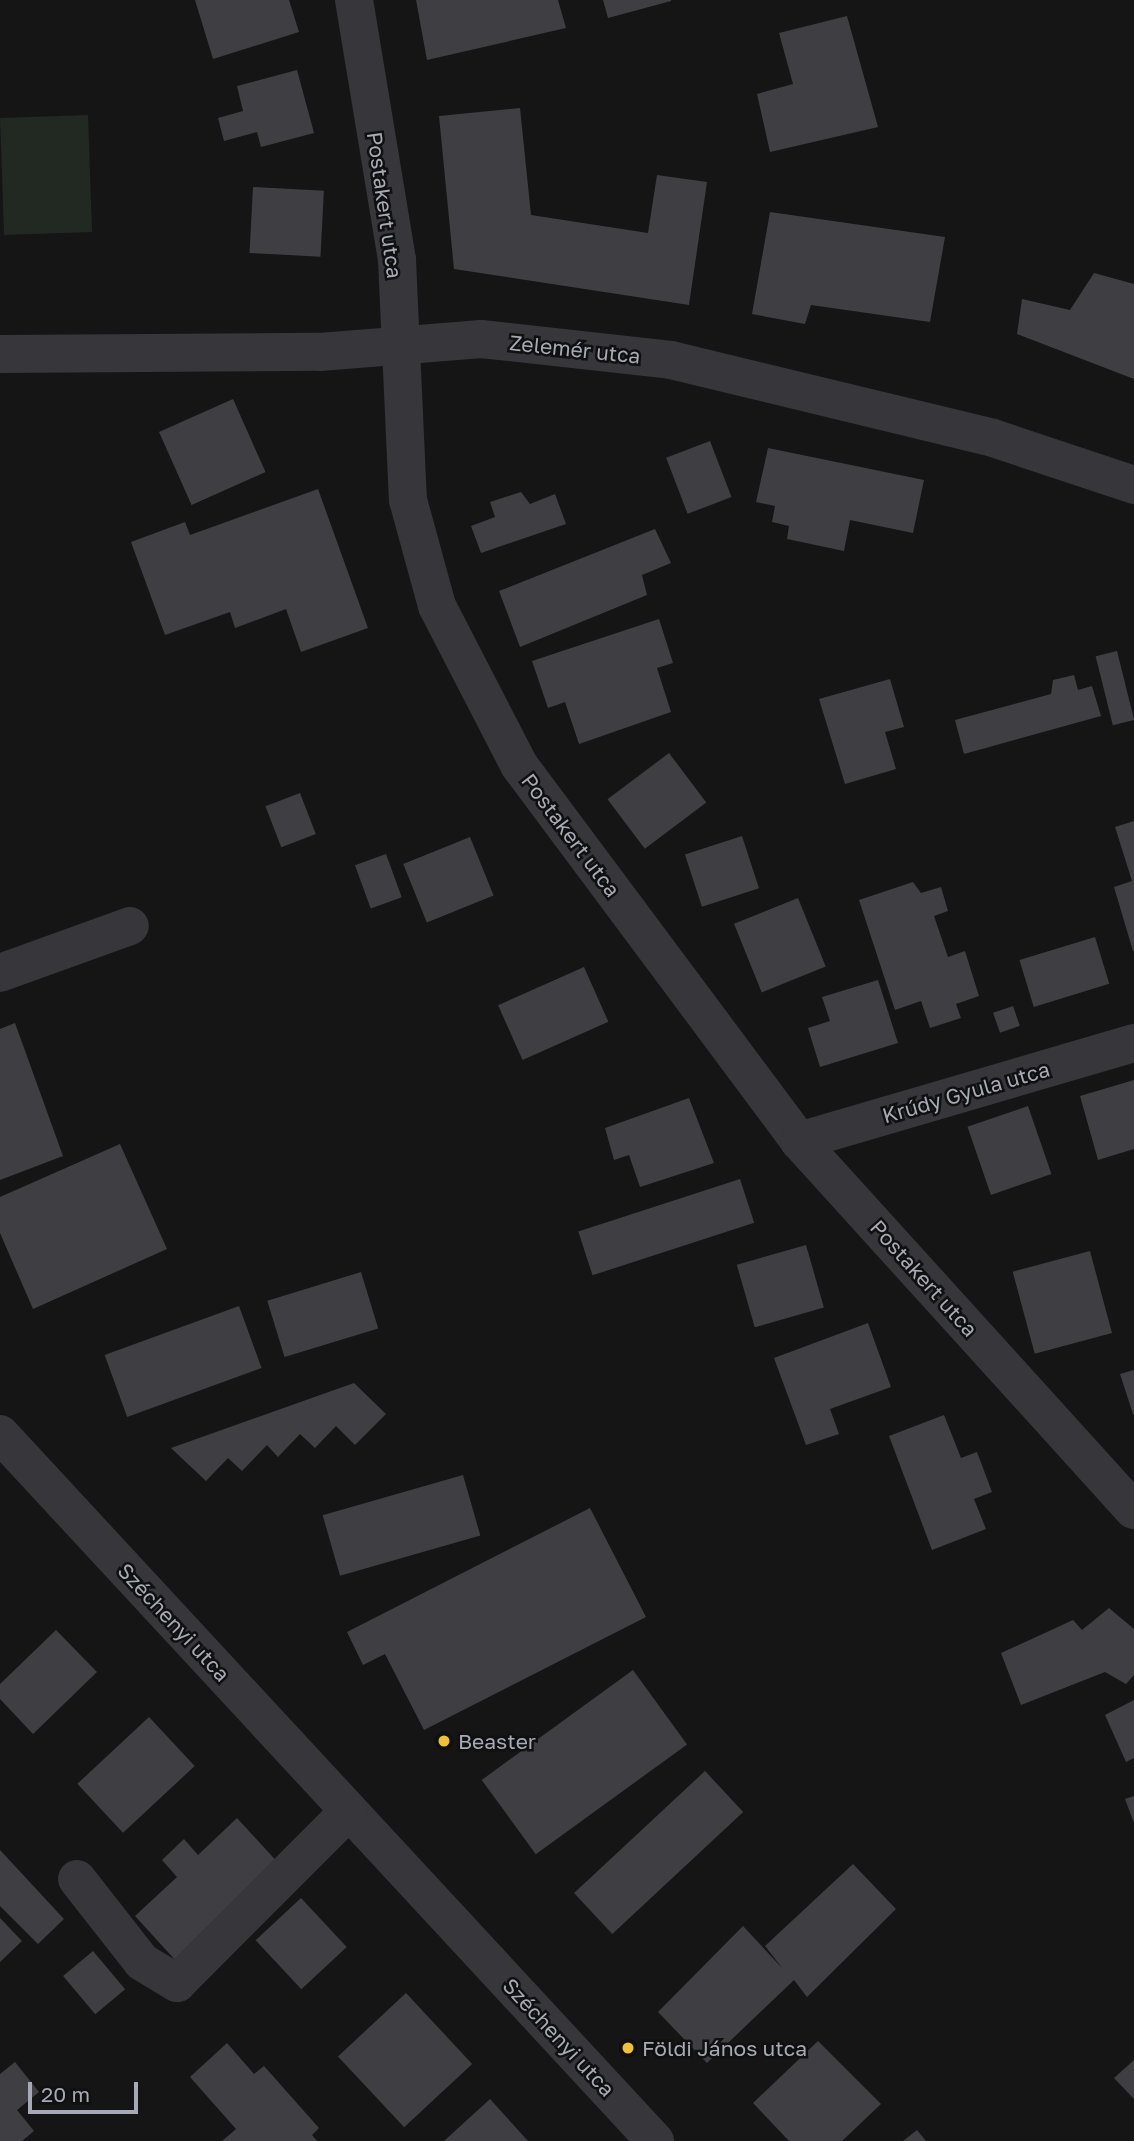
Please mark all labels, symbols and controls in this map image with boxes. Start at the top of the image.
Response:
street label: Postakert utca [362,130,408,280]
street label: Zelemér utca [508,330,642,368]
street label: Postakert utca [516,768,626,902]
street label: Krúdy Gyula utca [879,1056,1053,1128]
street label: Postakert utca [865,1215,983,1341]
street label: Széchenyi utca [113,1558,235,1686]
place label: Beaster [458,1728,536,1754]
marker: Beaster [436,1733,452,1749]
street label: Széchenyi utca [498,1973,620,2101]
place label: Földi János utca [642,2035,807,2061]
marker: Földi János utca [620,2040,636,2056]
scale bar [32,2068,142,2112]
text: 20 m [41,2081,90,2107]

